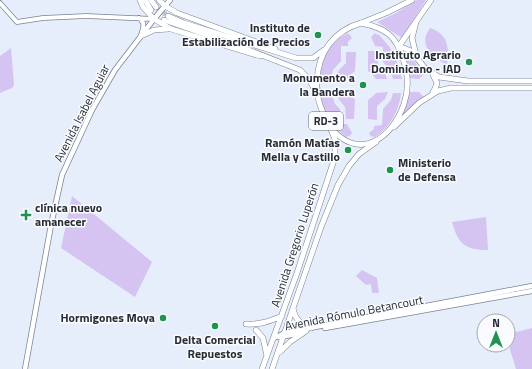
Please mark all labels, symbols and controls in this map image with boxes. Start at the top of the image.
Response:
place label: Instituto de Estabilización de Precios [182,18,310,51]
marker: Instituto de Estabilización de Precios [313,30,323,40]
place label: Instituto Agrario Dominicano - IAD [371,45,461,78]
marker: Instituto Agrario Dominicano - IAD [464,57,474,67]
street label: Avenida Isabel Aguiar [49,61,114,165]
place label: Monumento a la Bandera [283,68,355,101]
marker: Monumento a la Bandera [358,80,368,90]
road number: RD-3 [309,112,343,130]
place label: Ramón Matías Mella y Castillo [261,133,340,166]
marker: Ramón Matías Mella y Castillo [343,145,353,155]
place label: Ministerio de Defensa [398,153,456,186]
marker: Ministerio de Defensa [385,165,395,175]
street label: Avenida Gregorio Luperón [265,180,324,309]
place label: clínica nuevo amanecer [35,198,102,231]
marker: clínica nuevo amanecer [20,209,32,221]
street label: Avenida Rómulo Betancourt [283,290,426,335]
place label: Hormigones Moya [61,308,155,327]
marker: Hormigones Moya [158,313,168,323]
north arrow [476,313,516,353]
text: N [492,315,500,331]
marker: Delta Comercial Repuestos [210,321,220,331]
place label: Delta Comercial Repuestos [174,330,256,363]

